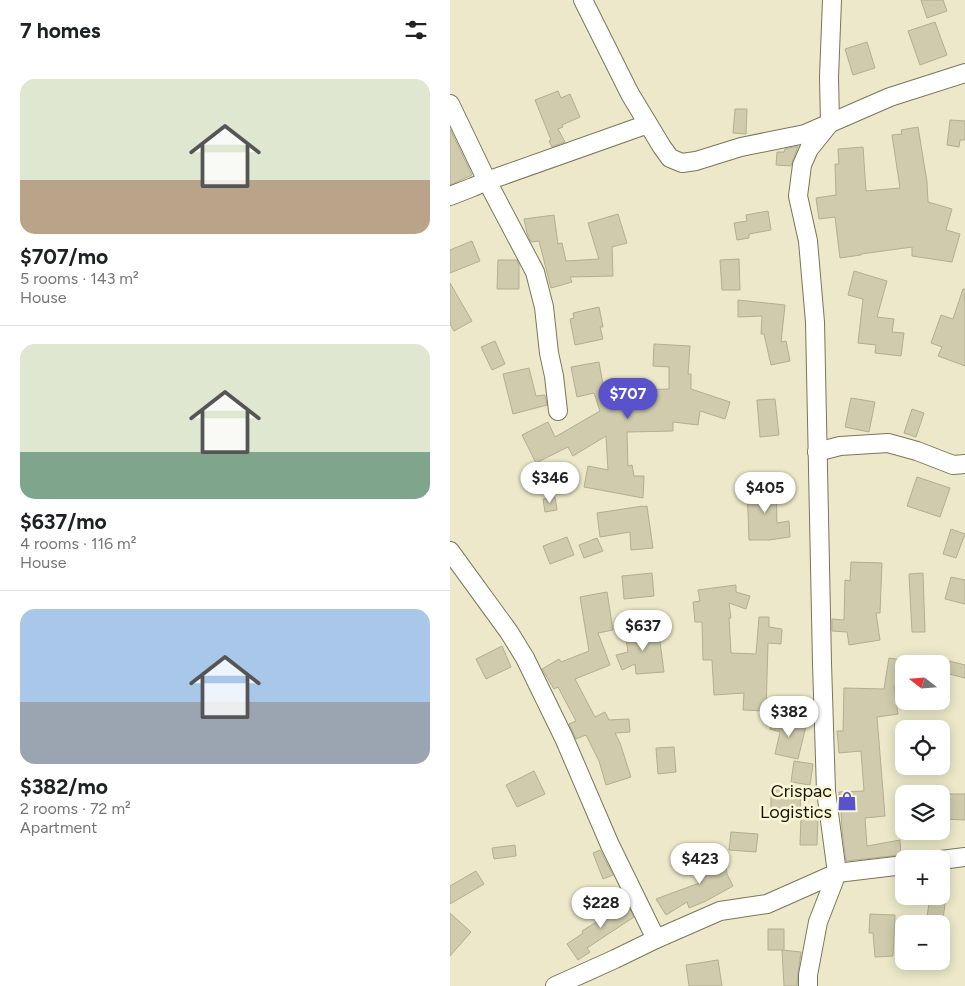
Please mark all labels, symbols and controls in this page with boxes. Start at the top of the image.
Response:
icon: filters [402,16,430,44]
text: 7 homes [20,18,101,43]
icon: home [180,111,270,201]
text: $707/mo [20,244,108,269]
text: 5 rooms · 143 m² [20,269,139,288]
text: House [20,288,66,307]
icon: home [180,377,270,467]
pin: $707 [598,378,658,420]
text: $707 [609,384,647,403]
pin: $346 [520,462,580,504]
text: $346 [531,468,569,487]
pin: $405 [735,472,795,514]
text: $405 [746,478,784,497]
text: $637/mo [20,509,107,534]
text: 4 rooms · 116 m² [20,534,137,553]
text: House [20,553,66,572]
pin: $637 [613,610,673,652]
text: $637 [625,616,661,635]
icon: home [180,642,270,732]
north arrow [895,655,950,710]
map controls [895,655,950,970]
pin: $382 [759,696,819,738]
text: $382 [771,702,807,721]
button: locate [895,720,950,775]
text: $382/mo [20,774,108,799]
place label: Crispac Logistics [760,780,832,823]
button: layers [895,785,950,840]
shop icon: Crispac Logistics [836,790,858,812]
text: 2 rooms · 72 m² [20,799,131,818]
text: Apartment [20,818,97,837]
pin: $423 [670,842,730,885]
text: $423 [681,849,719,868]
button: + [895,850,950,905]
pin: $228 [571,886,631,929]
text: $228 [582,893,620,912]
button: − [895,915,950,970]

